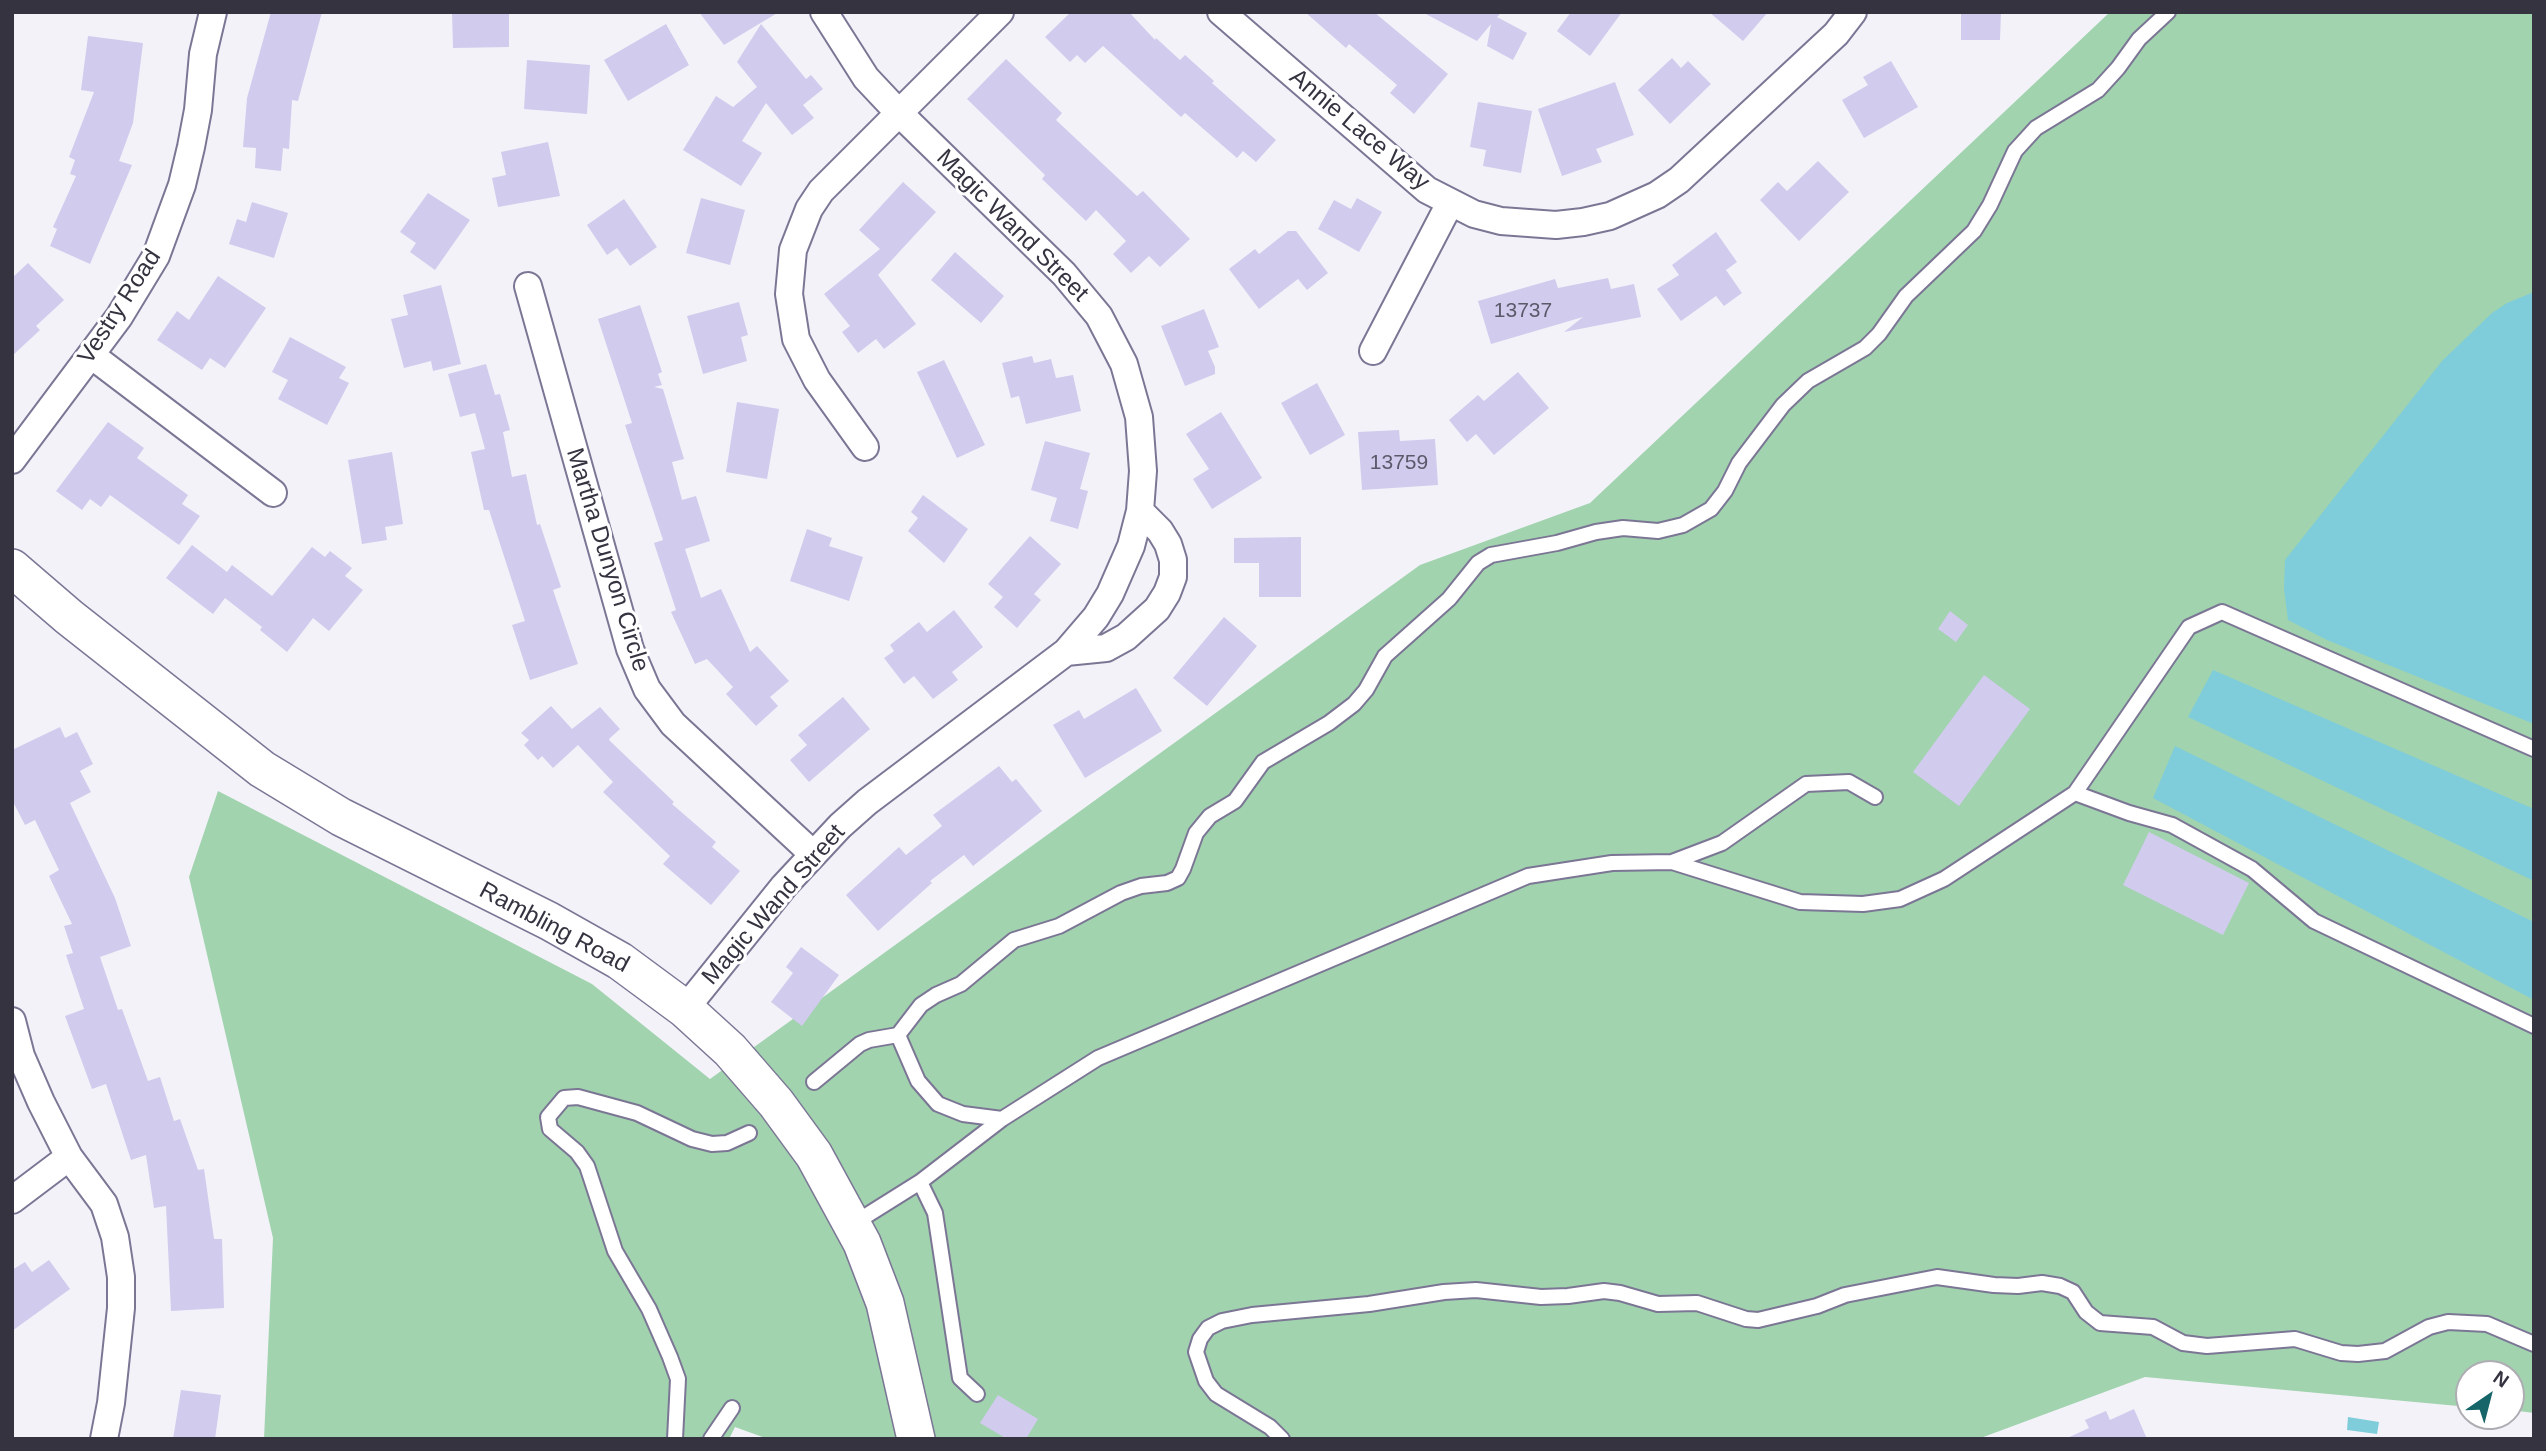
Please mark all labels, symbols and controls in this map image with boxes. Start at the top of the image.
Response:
street label: Annie Lace Way [1283,63,1435,197]
street label: Magic Wand Street [930,144,1094,308]
street label: Vestry Road [72,244,168,370]
house number: 13737 [1494,298,1552,324]
street label: Martha Dunyon Circle [559,445,655,675]
house number: 13759 [1370,450,1428,476]
street label: Magic Wand Street [696,819,852,991]
street label: Rambling Road [474,876,634,980]
north arrow [2455,1360,2525,1430]
text: N [2490,1366,2513,1392]

